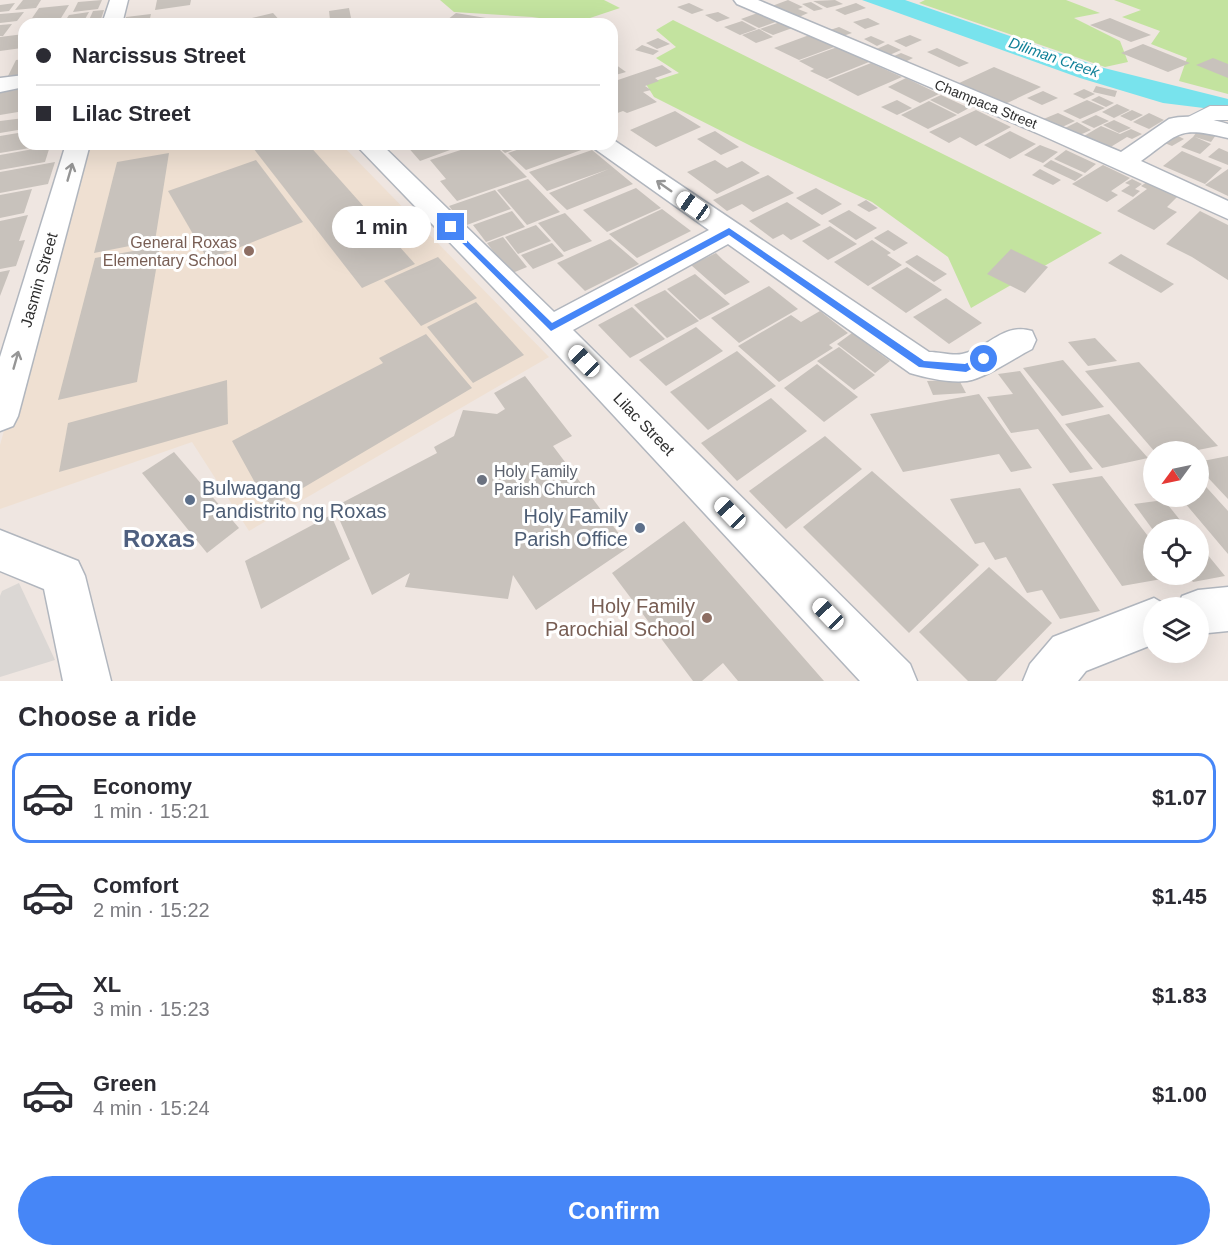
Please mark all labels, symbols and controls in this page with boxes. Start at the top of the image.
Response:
water label: Diliman Creek [1007,34,1103,81]
text: Narcissus Street [72,43,246,68]
street label: Champaca Street [932,76,1040,132]
text: Lilac Street [72,101,191,126]
one-way arrow [65,163,76,182]
one-way arrow [656,180,673,192]
car [673,188,713,224]
callout: 1 min [331,206,430,248]
route end [437,213,464,240]
text: 1 min [355,216,408,238]
street label: Jasmin Street [17,230,61,329]
place label: General Roxas Elementary School [103,234,237,269]
marker: General Roxas Elementary School [242,244,256,258]
car [565,342,603,380]
route start [970,345,997,372]
one-way arrow [11,351,22,370]
street label: Lilac Street [610,389,678,459]
north arrow [1143,441,1209,507]
map controls [1143,441,1209,663]
place label: Holy Family Parish Church [494,463,595,498]
marker: Holy Family Parish Church [475,473,489,487]
place label: Bulwagang Pandistrito ng Roxas [202,477,387,522]
marker: Bulwagang Pandistrito ng Roxas [183,493,197,507]
car [711,494,749,532]
place label: Holy Family Parish Office [514,505,628,550]
button: locate [1143,519,1209,585]
marker: Holy Family Parish Office [633,521,647,535]
district label: Roxas [123,525,195,552]
place label: Holy Family Parochial School [545,595,695,640]
car [809,595,847,633]
button: layers [1143,597,1209,663]
marker: Holy Family Parochial School [700,611,714,625]
text: Choose a ride [18,702,197,732]
icon: car [21,771,75,825]
text: Economy [93,774,192,799]
text: $1.07 [1152,785,1207,810]
text: 1 min · 15:21 [93,800,210,822]
icon: car [21,870,75,924]
text: Comfort [93,873,179,898]
text: $1.45 [1152,884,1207,909]
text: 2 min · 15:22 [93,899,210,921]
icon: car [21,969,75,1023]
text: XL [93,972,121,997]
text: $1.83 [1152,983,1207,1008]
text: 3 min · 15:23 [93,998,210,1020]
icon: car [21,1068,75,1122]
text: Green [93,1071,157,1096]
text: $1.00 [1152,1082,1207,1107]
text: 4 min · 15:24 [93,1097,210,1119]
button: Confirm [18,1176,1210,1245]

